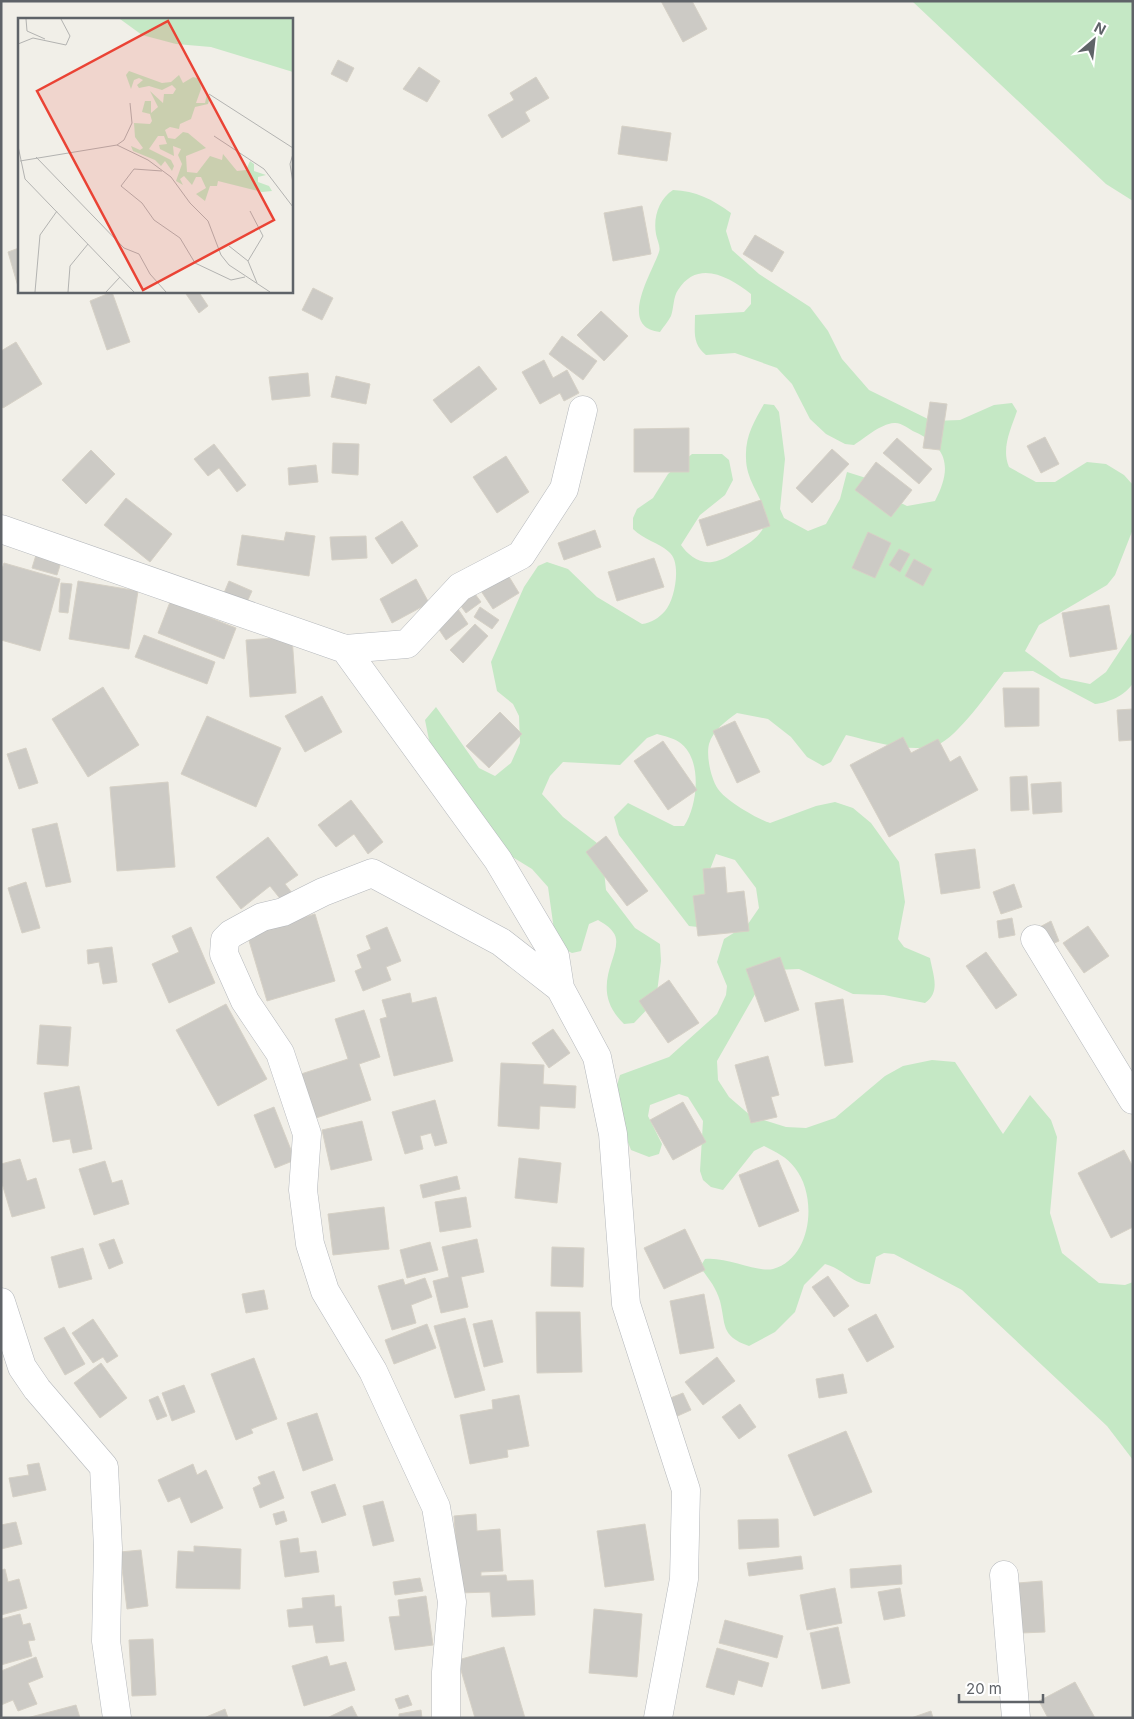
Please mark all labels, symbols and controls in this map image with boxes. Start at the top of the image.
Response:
north arrow [1069,15,1119,65]
inset map [18,18,292,292]
text: N [1092,18,1109,38]
scale bar [959,1672,1043,1704]
text: 20 m [966,1679,1002,1698]

